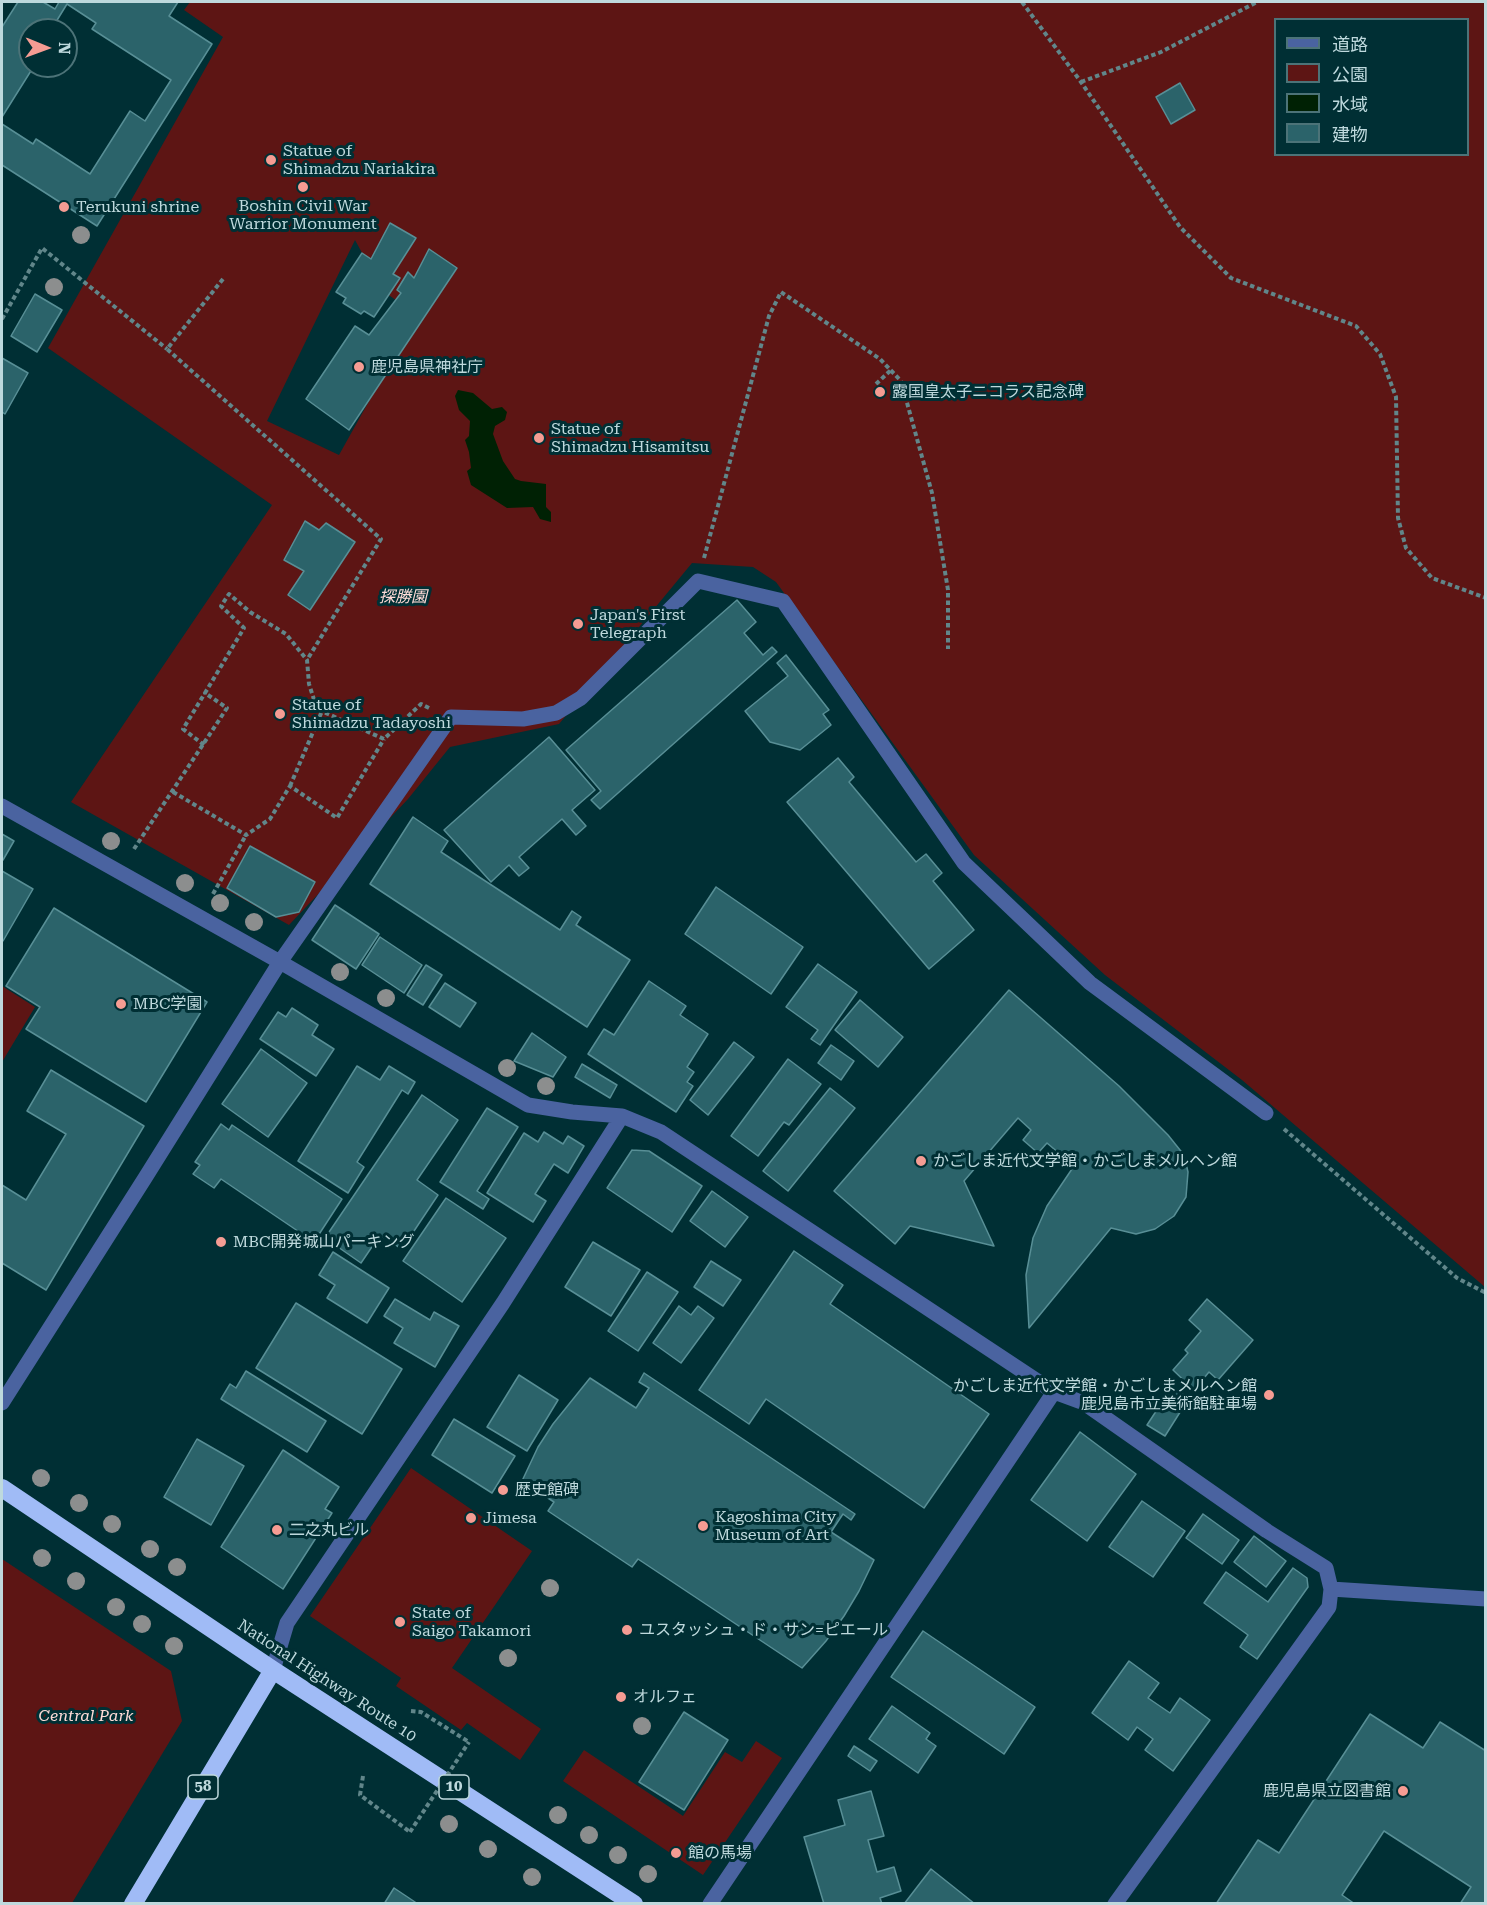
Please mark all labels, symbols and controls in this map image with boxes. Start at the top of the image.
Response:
north arrow [18,18,78,78]
legend [1274,18,1469,156]
text: 道路 [1332,34,1368,55]
text: N [55,42,74,55]
text: 公園 [1332,64,1368,85]
text: 水域 [1332,94,1368,115]
text: 建物 [1332,124,1368,145]
place label: Statue of Shimadzu Nariakira [283,141,435,179]
marker: Statue of Shimadzu Nariakira [264,153,278,167]
marker: Boshin Civil War Warrior Monument [296,180,310,194]
place label: Boshin Civil War Warrior Monument [229,196,377,234]
place label: Terukuni shrine [76,197,199,217]
marker: Terukuni shrine [57,200,71,214]
place label: 鹿児島県神社庁 [371,357,483,377]
marker: 鹿児島県神社庁 [352,360,366,374]
place label: 露国皇太子ニコラス記念碑 [892,382,1084,402]
marker: 露国皇太子ニコラス記念碑 [873,385,887,399]
place label: Statue of Shimadzu Hisamitsu [551,419,709,457]
marker: Statue of Shimadzu Hisamitsu [532,431,546,445]
park label: 探勝園 [379,587,427,607]
place label: Japan's First Telegraph [590,605,686,643]
marker: Japan's First Telegraph [571,617,585,631]
place label: Statue of Shimadzu Tadayoshi [292,695,451,733]
marker: Statue of Shimadzu Tadayoshi [273,707,287,721]
place label: MBC学園 [133,994,202,1014]
marker: MBC学園 [114,997,128,1011]
place label: かごしま近代文学館・かごしまメルヘン館 [933,1151,1237,1171]
marker: かごしま近代文学館・かごしまメルヘン館 [914,1154,928,1168]
place label: MBC開発城山パーキング [233,1232,414,1252]
marker: MBC開発城山パーキング [214,1235,228,1249]
place label: かごしま近代文学館・かごしまメルヘン館 鹿児島市立美術館駐車場 [953,1376,1257,1414]
marker: かごしま近代文学館・かごしまメルヘン館 鹿児島市立美術館駐車場 [1262,1388,1276,1402]
place label: 歴史館碑 [515,1480,579,1500]
marker: 歴史館碑 [496,1483,510,1497]
place label: Kagoshima City Museum of Art [715,1507,836,1545]
place label: Jimesa [483,1508,537,1528]
marker: Jimesa [464,1511,478,1525]
marker: Kagoshima City Museum of Art [696,1519,710,1533]
place label: 二之丸ビル [289,1520,369,1540]
marker: 二之丸ビル [270,1523,284,1537]
place label: State of Saigo Takamori [412,1603,531,1641]
marker: State of Saigo Takamori [393,1615,407,1629]
street label: National Highway Route 10 [234,1616,420,1746]
place label: ユスタッシュ・ド・サン=ピエール [639,1620,888,1640]
marker: ユスタッシュ・ド・サン=ピエール [620,1623,634,1637]
place label: オルフェ [633,1687,697,1707]
marker: オルフェ [614,1690,628,1704]
park label: Central Park [39,1706,133,1726]
road number: 58 [188,1775,218,1799]
road number: 10 [439,1775,469,1799]
place label: 鹿児島県立図書館 [1263,1781,1391,1801]
marker: 鹿児島県立図書館 [1396,1784,1410,1798]
place label: 館の馬場 [688,1843,752,1863]
marker: 館の馬場 [669,1846,683,1860]

